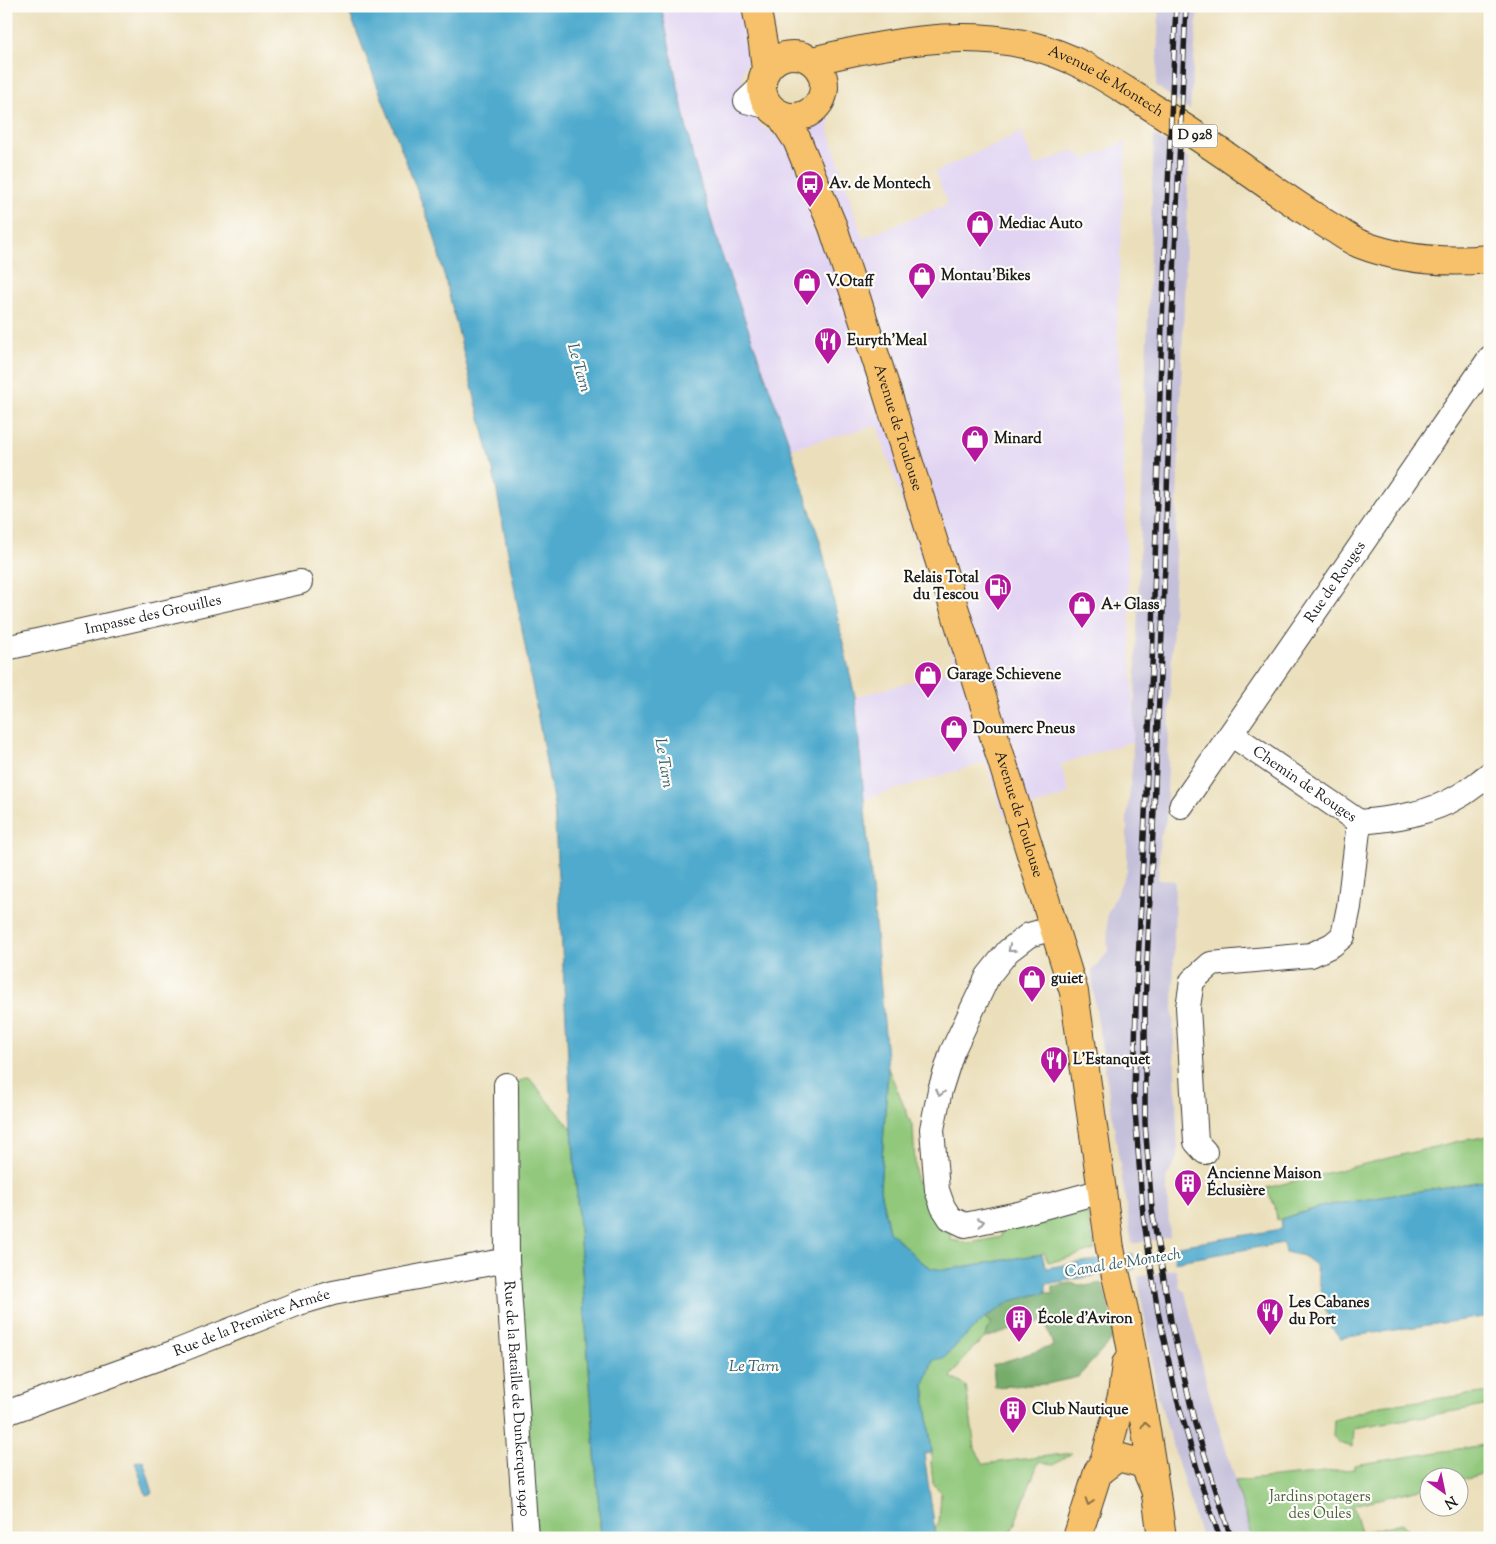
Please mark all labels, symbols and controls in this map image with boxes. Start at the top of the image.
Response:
street label: Avenue de Montech [1045,41,1168,122]
road number: D 928 [1172,124,1218,148]
bus stop icon: Av. de Montech [795,169,825,208]
place label: Av. de Montech [829,174,931,195]
shop icon: Mediac Auto [965,209,995,248]
place label: Mediac Auto [999,214,1083,235]
shop icon: Montau'Bikes [907,261,937,300]
place label: Montau'Bikes [941,266,1031,287]
shop icon: V.Otaff [792,267,822,306]
place label: V.Otaff [826,272,874,293]
restaurant icon: Euryth'Meal [813,326,843,365]
place label: Euryth'Meal [847,331,928,352]
water label: Le Tarn [560,341,596,396]
street label: Avenue de Toulouse [868,361,928,494]
shop icon: Minard [960,424,990,463]
place label: Minard [994,429,1042,450]
street label: Rue de Rouges [1300,537,1371,627]
place label: Relais Total du Tescou [904,568,980,606]
fuel station icon: Relais Total du Tescou [983,572,1013,611]
street label: Impasse des Grouilles [83,589,224,640]
shop icon: A+ Glass [1067,590,1097,629]
place label: A+ Glass [1101,595,1160,616]
shop icon: Garage Schievene [913,660,943,699]
place label: Garage Schievene [947,665,1061,686]
shop icon: Doumerc Pneus [939,714,969,753]
place label: Doumerc Pneus [973,719,1075,740]
water label: Le Tarn [648,736,678,790]
street label: Chemin de Rouges [1248,741,1361,828]
street label: Avenue de Toulouse [989,748,1048,880]
one-way arrow [1008,943,1017,952]
shop icon: guiet [1017,964,1047,1003]
place label: guiet [1051,969,1084,990]
restaurant icon: L'Estanquet [1039,1045,1069,1084]
place label: L'Estanquet [1073,1050,1151,1071]
one-way arrow [935,1088,946,1097]
place label: Ancienne Maison Éclusière [1207,1164,1322,1202]
building icon: Ancienne Maison Éclusière [1173,1168,1203,1207]
one-way arrow [977,1217,986,1227]
water label: Canal de Montech [1063,1243,1183,1285]
street label: Rue de la Bataille de Dunkerque 1940 [498,1280,535,1517]
street label: Rue de la Première Armée [170,1284,333,1362]
place label: Les Cabanes du Port [1289,1293,1370,1331]
restaurant icon: Les Cabanes du Port [1255,1297,1285,1336]
building icon: École d'Aviron [1004,1304,1034,1343]
place label: École d'Aviron [1038,1307,1133,1330]
water label: Le Tarn [729,1356,780,1379]
building icon: Club Nautique [998,1395,1028,1434]
place label: Club Nautique [1032,1400,1128,1421]
one-way arrow [1140,1421,1150,1430]
north arrow [1418,1466,1468,1516]
park label: Jardins potagers des Oules [1268,1487,1371,1525]
text: N [1440,1490,1460,1513]
one-way arrow [1085,1497,1095,1506]

